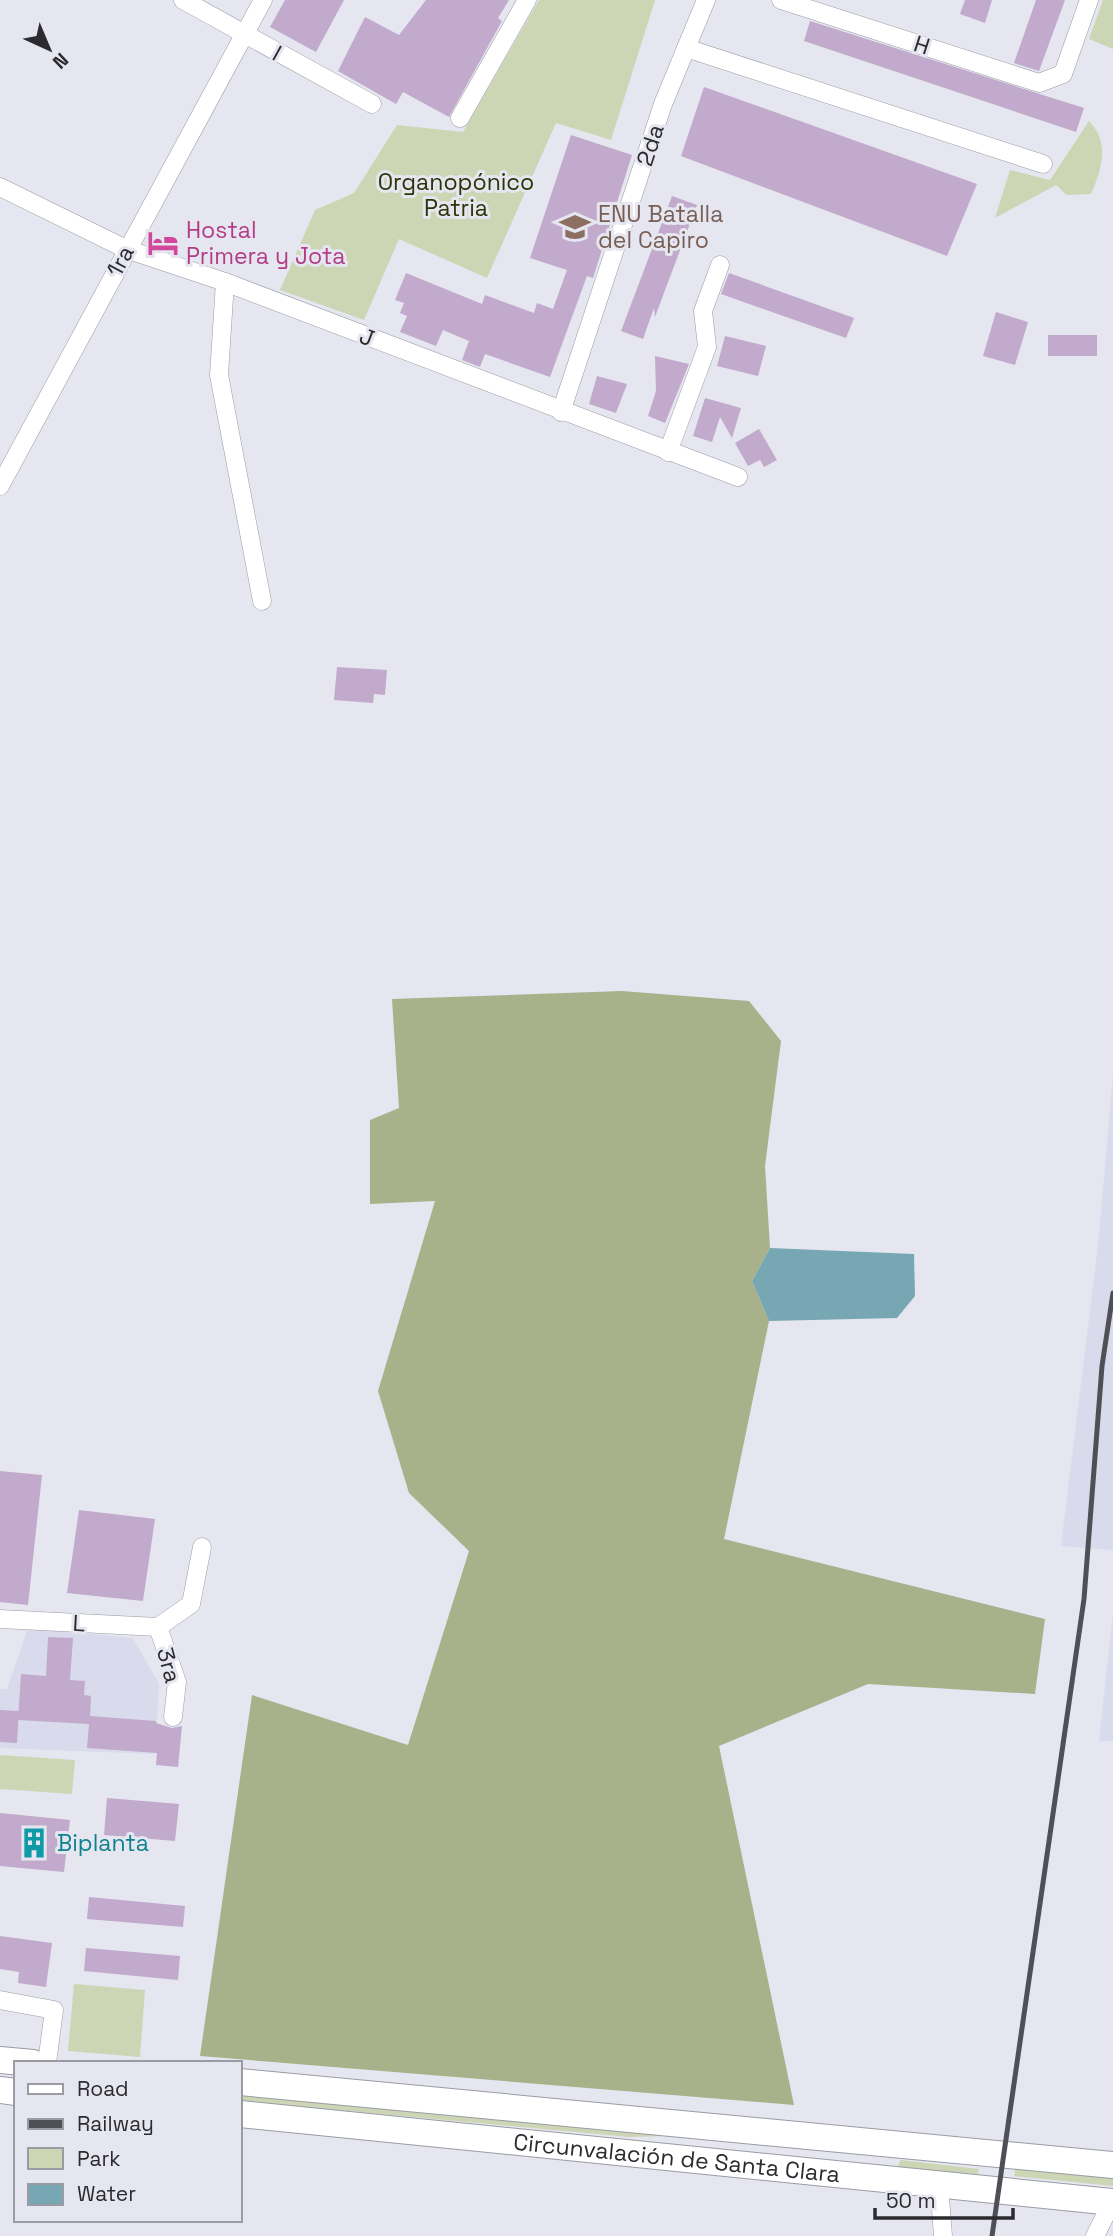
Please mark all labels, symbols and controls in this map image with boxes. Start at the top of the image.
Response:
north arrow [14,14,84,84]
street label: H [910,28,934,62]
street label: I [267,39,287,67]
text: N [47,47,74,74]
street label: 2da [629,120,671,170]
park label: Organopónico Patria [378,167,534,223]
place label: ENU Batalla del Capiro [598,199,723,255]
school or university icon: ENU Batalla del Capiro [558,210,592,244]
place label: Hostal Primera y Jota [186,215,345,271]
hotel icon: Hostal Primera y Jota [146,226,180,260]
street label: 1ra [99,240,141,282]
street label: J [355,321,379,353]
street label: L [72,1608,86,1638]
street label: 3ra [150,1644,188,1686]
building icon: Biplanta [17,1826,51,1860]
place label: Biplanta [57,1828,149,1858]
legend [14,2061,242,2222]
text: Road [77,2075,129,2102]
text: Railway [77,2110,154,2137]
street label: Circunvalación de Santa Clara [512,2127,842,2189]
text: Park [77,2145,121,2172]
scale bar [875,2176,1013,2220]
text: Water [77,2180,136,2207]
text: 50 m [886,2187,936,2214]

